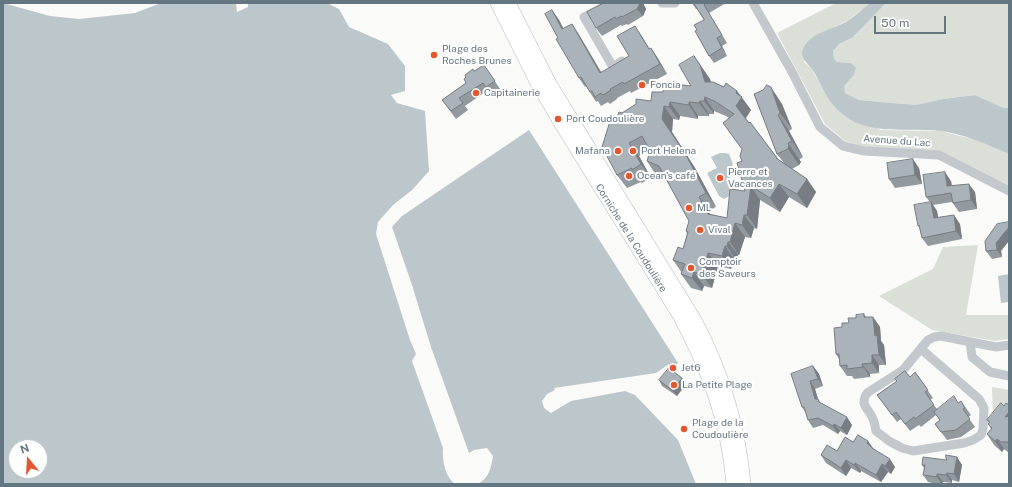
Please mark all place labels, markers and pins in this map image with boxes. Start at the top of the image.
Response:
place label: Plage des Roches Brunes [442,43,511,66]
marker: Plage des Roches Brunes [429,50,439,60]
place label: Foncia [650,79,681,91]
marker: Foncia [637,80,647,90]
place label: Capitainerie [484,87,540,99]
marker: Capitainerie [471,88,481,98]
place label: Port Coudoulière [566,113,644,125]
marker: Port Coudoulière [553,114,563,124]
place label: Mafana [575,145,610,157]
place label: Port Helena [641,145,696,157]
marker: Mafana [613,146,623,156]
marker: Port Helena [628,146,638,156]
place label: Pierre et Vacances [728,166,773,190]
place label: Ocean's café [637,170,696,182]
marker: Ocean's café [624,171,634,181]
marker: Pierre et Vacances [715,173,725,183]
place label: ML [697,202,712,214]
marker: ML [684,203,694,213]
place label: Vival [708,224,731,236]
marker: Vival [695,225,705,235]
place label: Comptoir des Saveurs [699,256,756,280]
marker: Comptoir des Saveurs [686,263,696,273]
place label: Jet6 [681,362,700,374]
marker: Jet6 [668,363,678,373]
place label: La Petite Plage [682,379,752,391]
marker: La Petite Plage [669,380,679,390]
place label: Plage de la Coudoulière [692,417,748,440]
marker: Plage de la Coudoulière [679,424,689,434]

